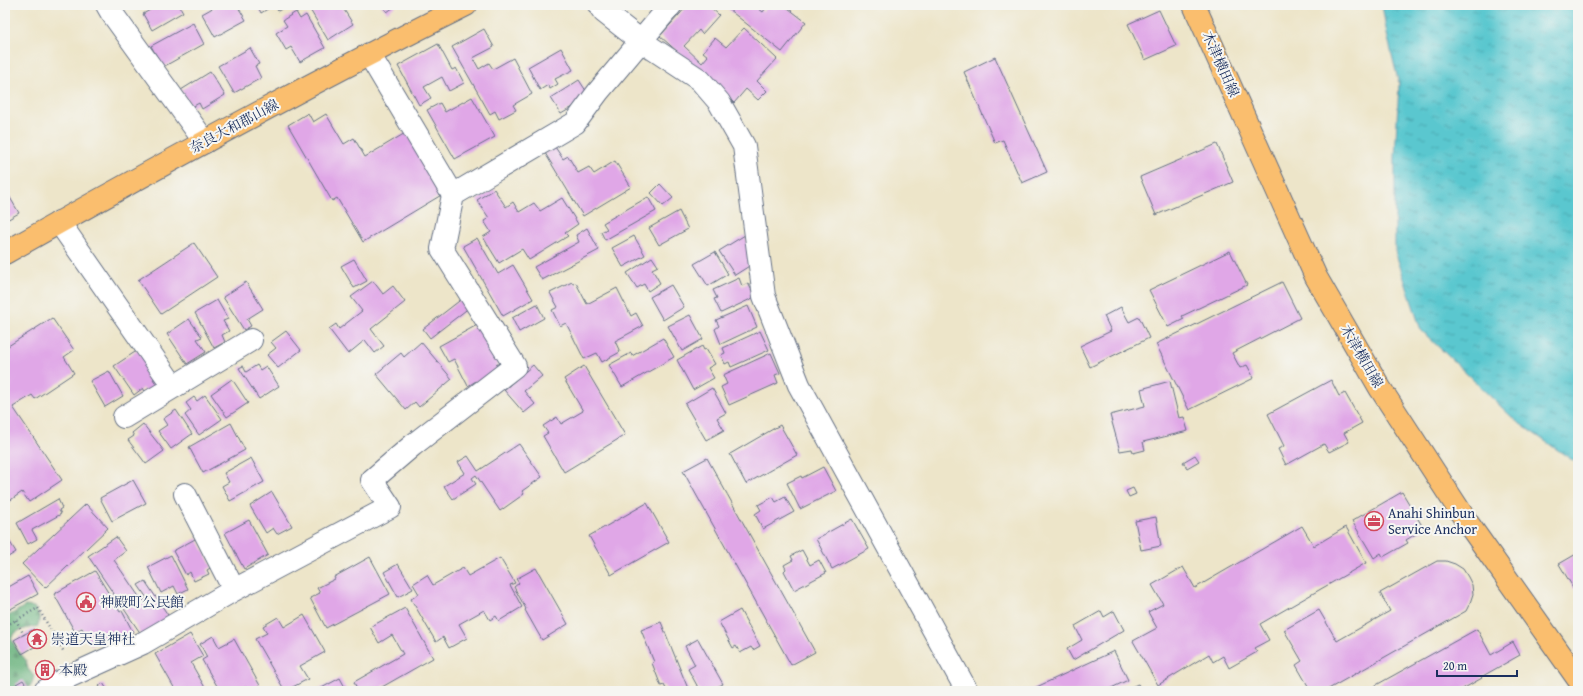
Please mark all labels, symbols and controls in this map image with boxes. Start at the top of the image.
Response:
street label: 木津横田線 [1198,28,1244,100]
street label: 奈良大和郡山線 [186,94,282,158]
street label: 木津横田線 [1336,321,1388,391]
place label: Anahi Shinbun Service Anchor [1388,503,1477,539]
office icon: Anahi Shinbun Service Anchor [1363,510,1385,532]
public building icon: 神殿町公民館 [75,591,97,613]
place label: 神殿町公民館 [100,592,184,612]
temple icon: 崇道天皇神社 [26,628,48,650]
place label: 崇道天皇神社 [51,629,135,649]
scale bar [1437,652,1517,678]
text: 20 m [1443,657,1467,674]
building icon: 本殿 [34,659,56,681]
place label: 本殿 [59,660,87,680]

